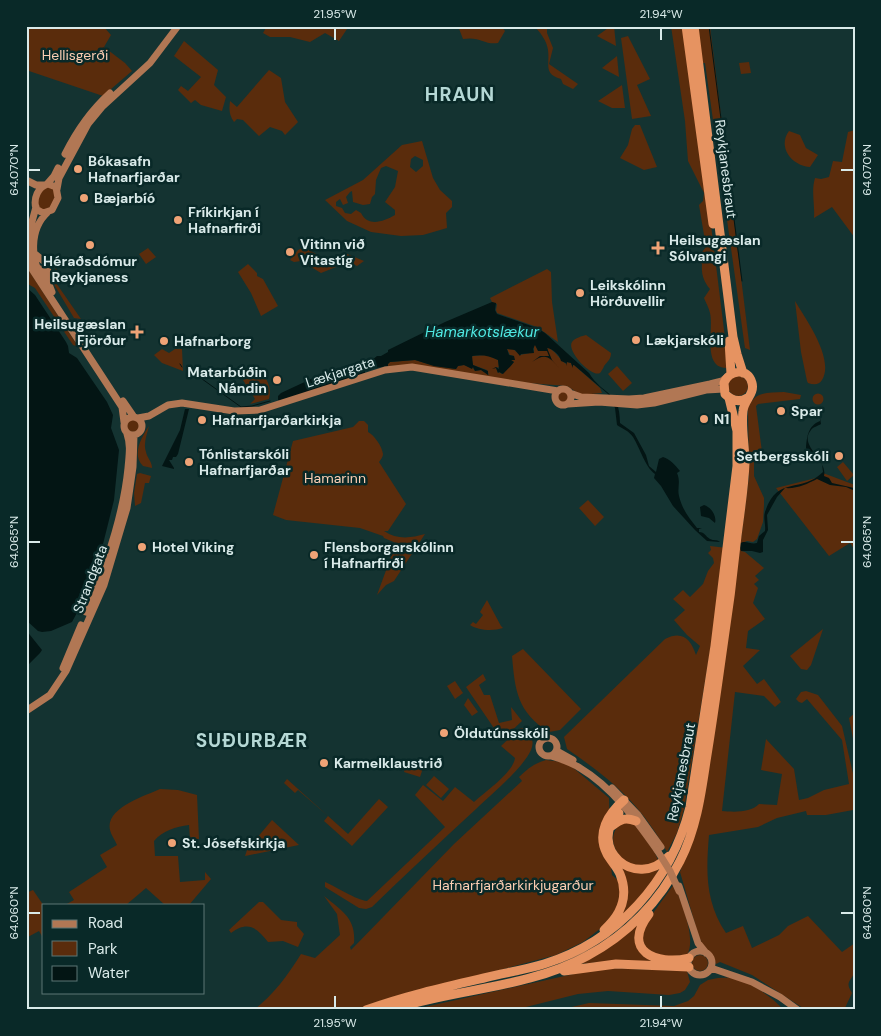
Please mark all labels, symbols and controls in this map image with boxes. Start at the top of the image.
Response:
text: 21.95°W [313,6,357,22]
text: 21.94°W [639,6,683,22]
park label: Hellisgerði [42,46,108,64]
district label: HRAUN [425,82,495,107]
street label: Reykjanesbraut [711,119,741,219]
text: 64.070°N [6,144,22,196]
text: 64.070°N [859,144,875,196]
place label: Bókasafn Hafnarfjarðar [88,152,180,186]
marker: Bókasafn Hafnarfjarðar [72,163,84,175]
place label: Bæjarbíó [94,189,155,207]
marker: Bæjarbíó [78,192,90,204]
place label: Fríkirkjan í Hafnarfirði [188,203,261,237]
marker: Fríkirkjan í Hafnarfirði [172,214,184,226]
place label: Heilsugæslan Sólvangi [669,231,761,265]
place label: Vitinn við Vitastíg [300,235,365,269]
marker: Héraðsdómur Reykjaness [84,239,96,251]
marker: Heilsugæslan Sólvangi [651,241,665,255]
marker: Vitinn við Vitastíg [284,246,296,258]
place label: Héraðsdómur Reykjaness [43,252,137,286]
place label: Leikskólinn Hörðuvellir [590,276,666,310]
marker: Leikskólinn Hörðuvellir [574,287,586,299]
place label: Heilsugæslan Fjörður [34,315,126,349]
water label: Hamarkotslækur [425,322,539,342]
marker: Heilsugæslan Fjörður [130,325,144,339]
place label: Lækjarskóli [646,331,724,349]
place label: Hafnarborg [174,332,252,350]
marker: Lækjarskóli [630,334,642,346]
marker: Hafnarborg [158,335,170,347]
street label: Lækjargata [303,352,377,392]
place label: Matarbúðin Nándin [187,363,267,397]
marker: Matarbúðin Nándin [271,374,283,386]
place label: Spar [791,402,823,420]
marker: Spar [775,405,787,417]
place label: N1 [714,410,729,428]
place label: Hafnarfjarðarkirkja [212,411,342,429]
marker: N1 [698,413,710,425]
marker: Hafnarfjarðarkirkja [196,414,208,426]
place label: Tónlistarskóli Hafnarfjarðar [199,445,291,479]
place label: Setbergsskóli [736,447,829,465]
marker: Setbergsskóli [833,450,845,462]
marker: Tónlistarskóli Hafnarfjarðar [183,456,195,468]
park label: Hamarinn [304,469,366,487]
text: 64.065°N [6,516,22,568]
text: 64.065°N [859,516,875,568]
place label: Hotel Viking [152,538,234,556]
place label: Flensborgarskólinn í Hafnarfirði [324,538,454,572]
marker: Hotel Viking [136,541,148,553]
street label: Strandgata [69,542,111,616]
marker: Flensborgarskólinn í Hafnarfirði [308,549,320,561]
street label: Reykjanesbraut [663,721,699,823]
place label: Öldutúnsskóli [454,724,549,742]
marker: Öldutúnsskóli [438,727,450,739]
district label: SUÐURBÆR [196,728,308,753]
place label: Karmelklaustrið [334,754,442,772]
marker: Karmelklaustrið [318,757,330,769]
place label: St. Jósefskirkja [182,834,286,852]
marker: St. Jósefskirkja [166,837,178,849]
park label: Hafnarfjarðarkirkjugarður [432,876,594,894]
text: 64.060°N [6,886,22,940]
text: 64.060°N [859,886,875,940]
legend [42,904,205,994]
text: Road [88,913,123,933]
text: Park [88,939,118,959]
text: Water [88,963,130,983]
text: 21.95°W [313,1015,357,1031]
text: 21.94°W [639,1015,683,1031]

